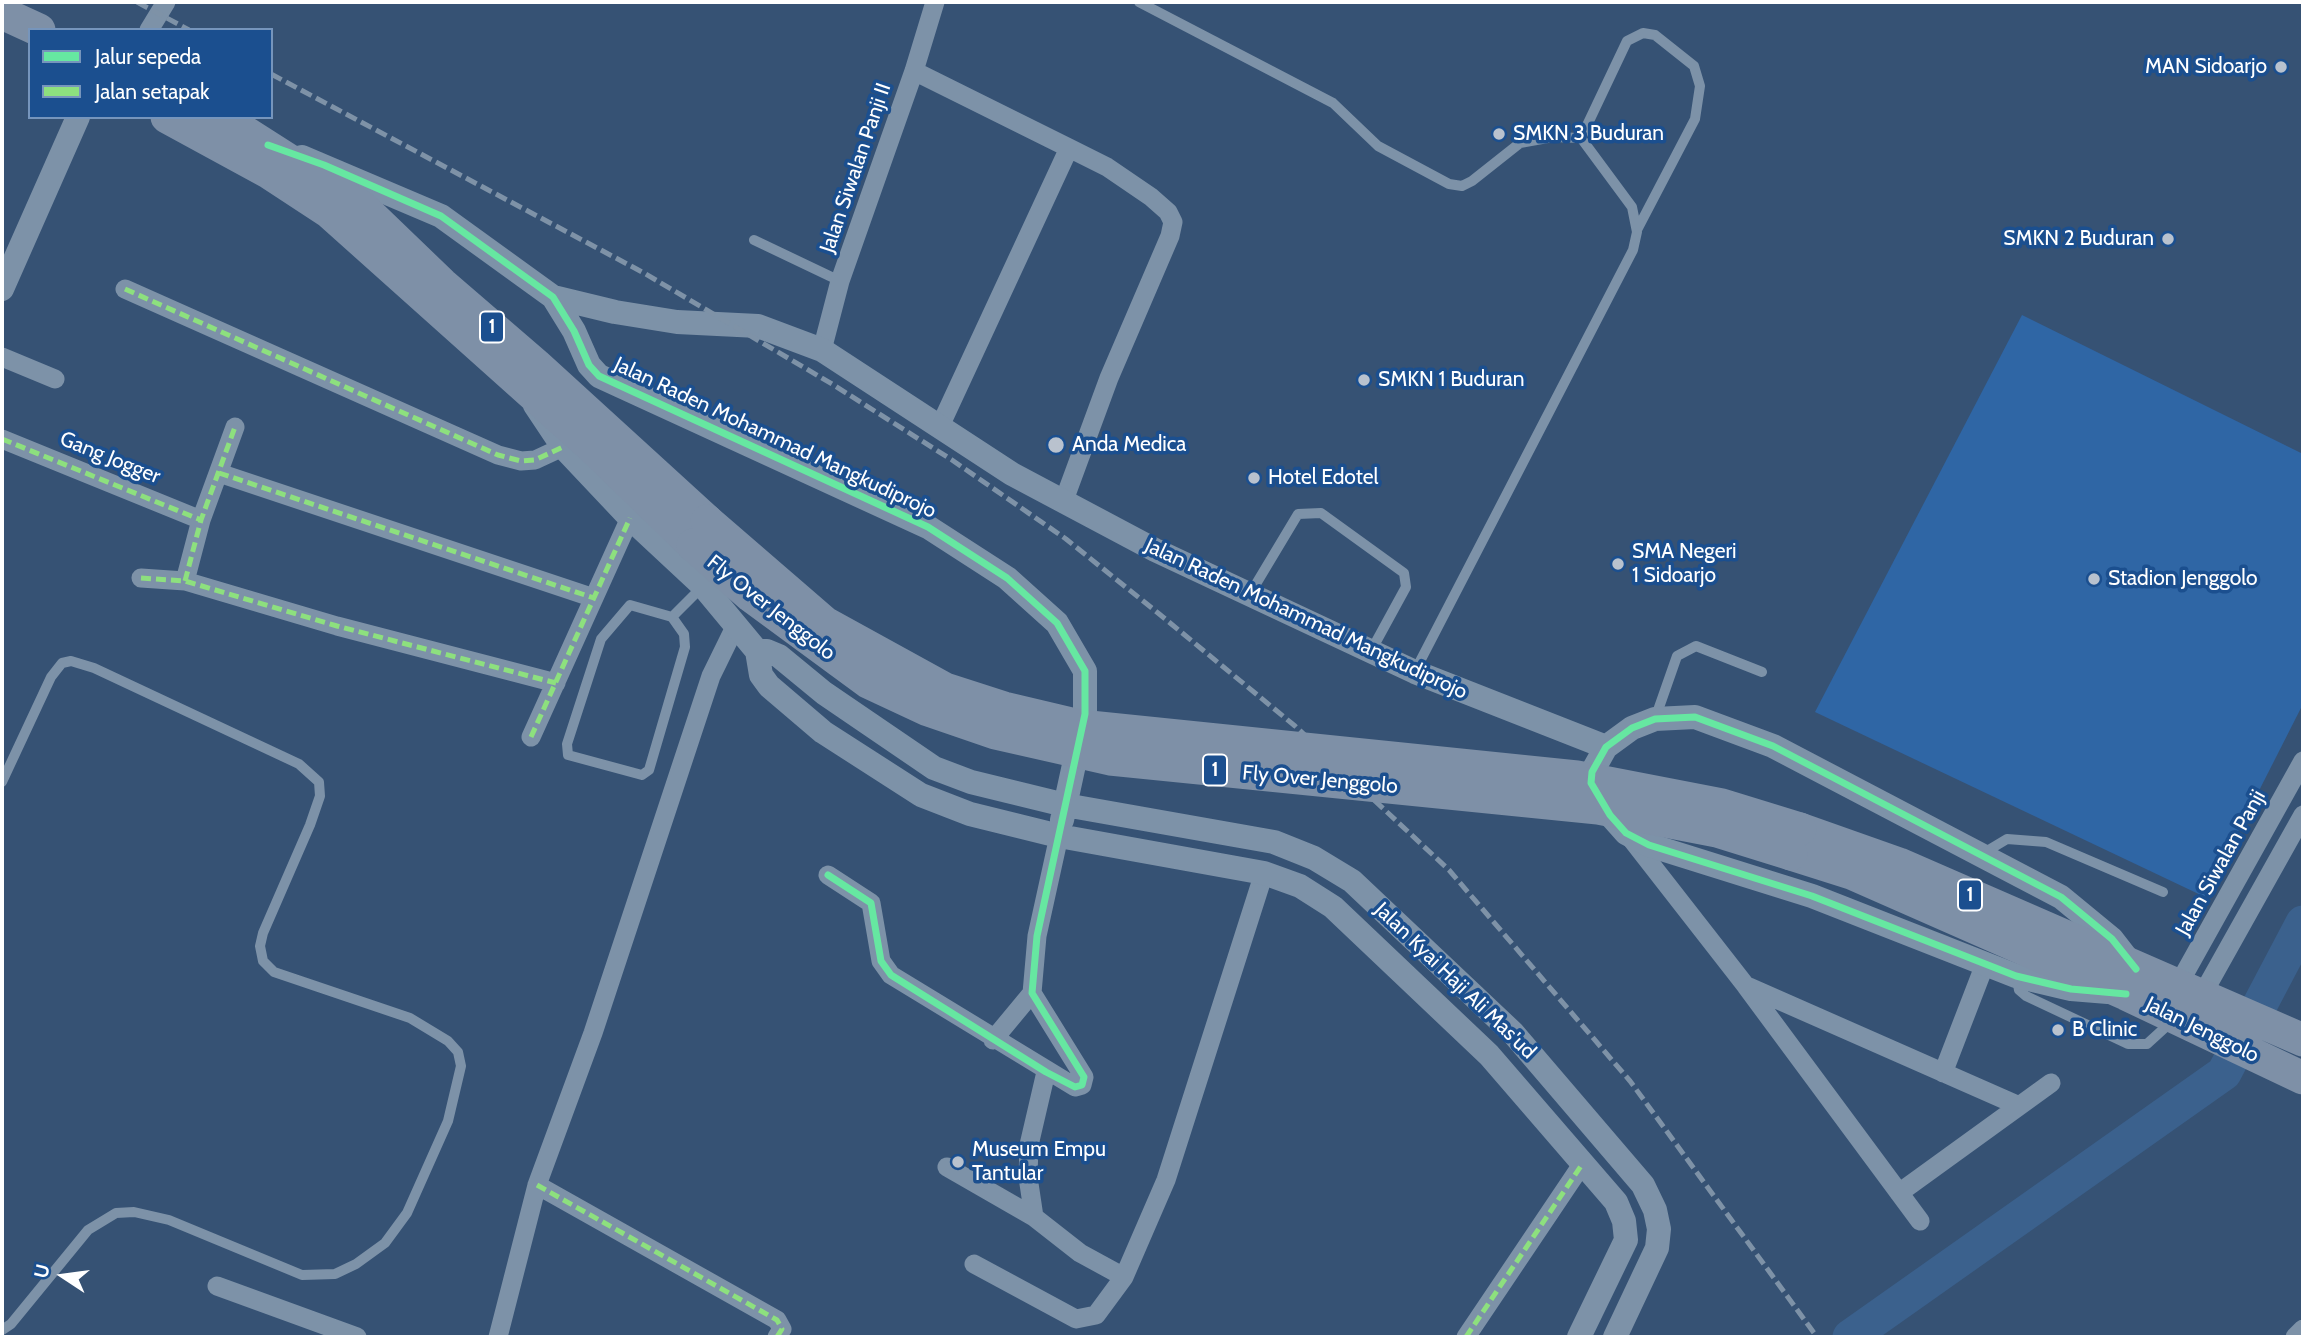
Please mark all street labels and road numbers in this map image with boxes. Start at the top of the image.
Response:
street label: Jalan Siwalan Panji II [815,80,897,256]
road number: 1 [480,312,504,342]
street label: Jalan Raden Mohammad Mangkudiprojo [610,352,940,524]
street label: Gang Jogger [56,426,164,490]
street label: Jalan Raden Mohammad Mangkudiprojo [1141,533,1471,705]
street label: Fly Over Jenggolo [702,550,840,666]
road number: 1 [1203,754,1227,786]
street label: Fly Over Jenggolo [1241,761,1399,799]
street label: Jalan Siwalan Panji [2171,786,2271,940]
road number: 1 [1958,880,1982,911]
street label: Jalan Kyai Haji Ali Mas'ud [1369,897,1541,1065]
street label: Jalan Jenggolo [2141,992,2263,1068]

